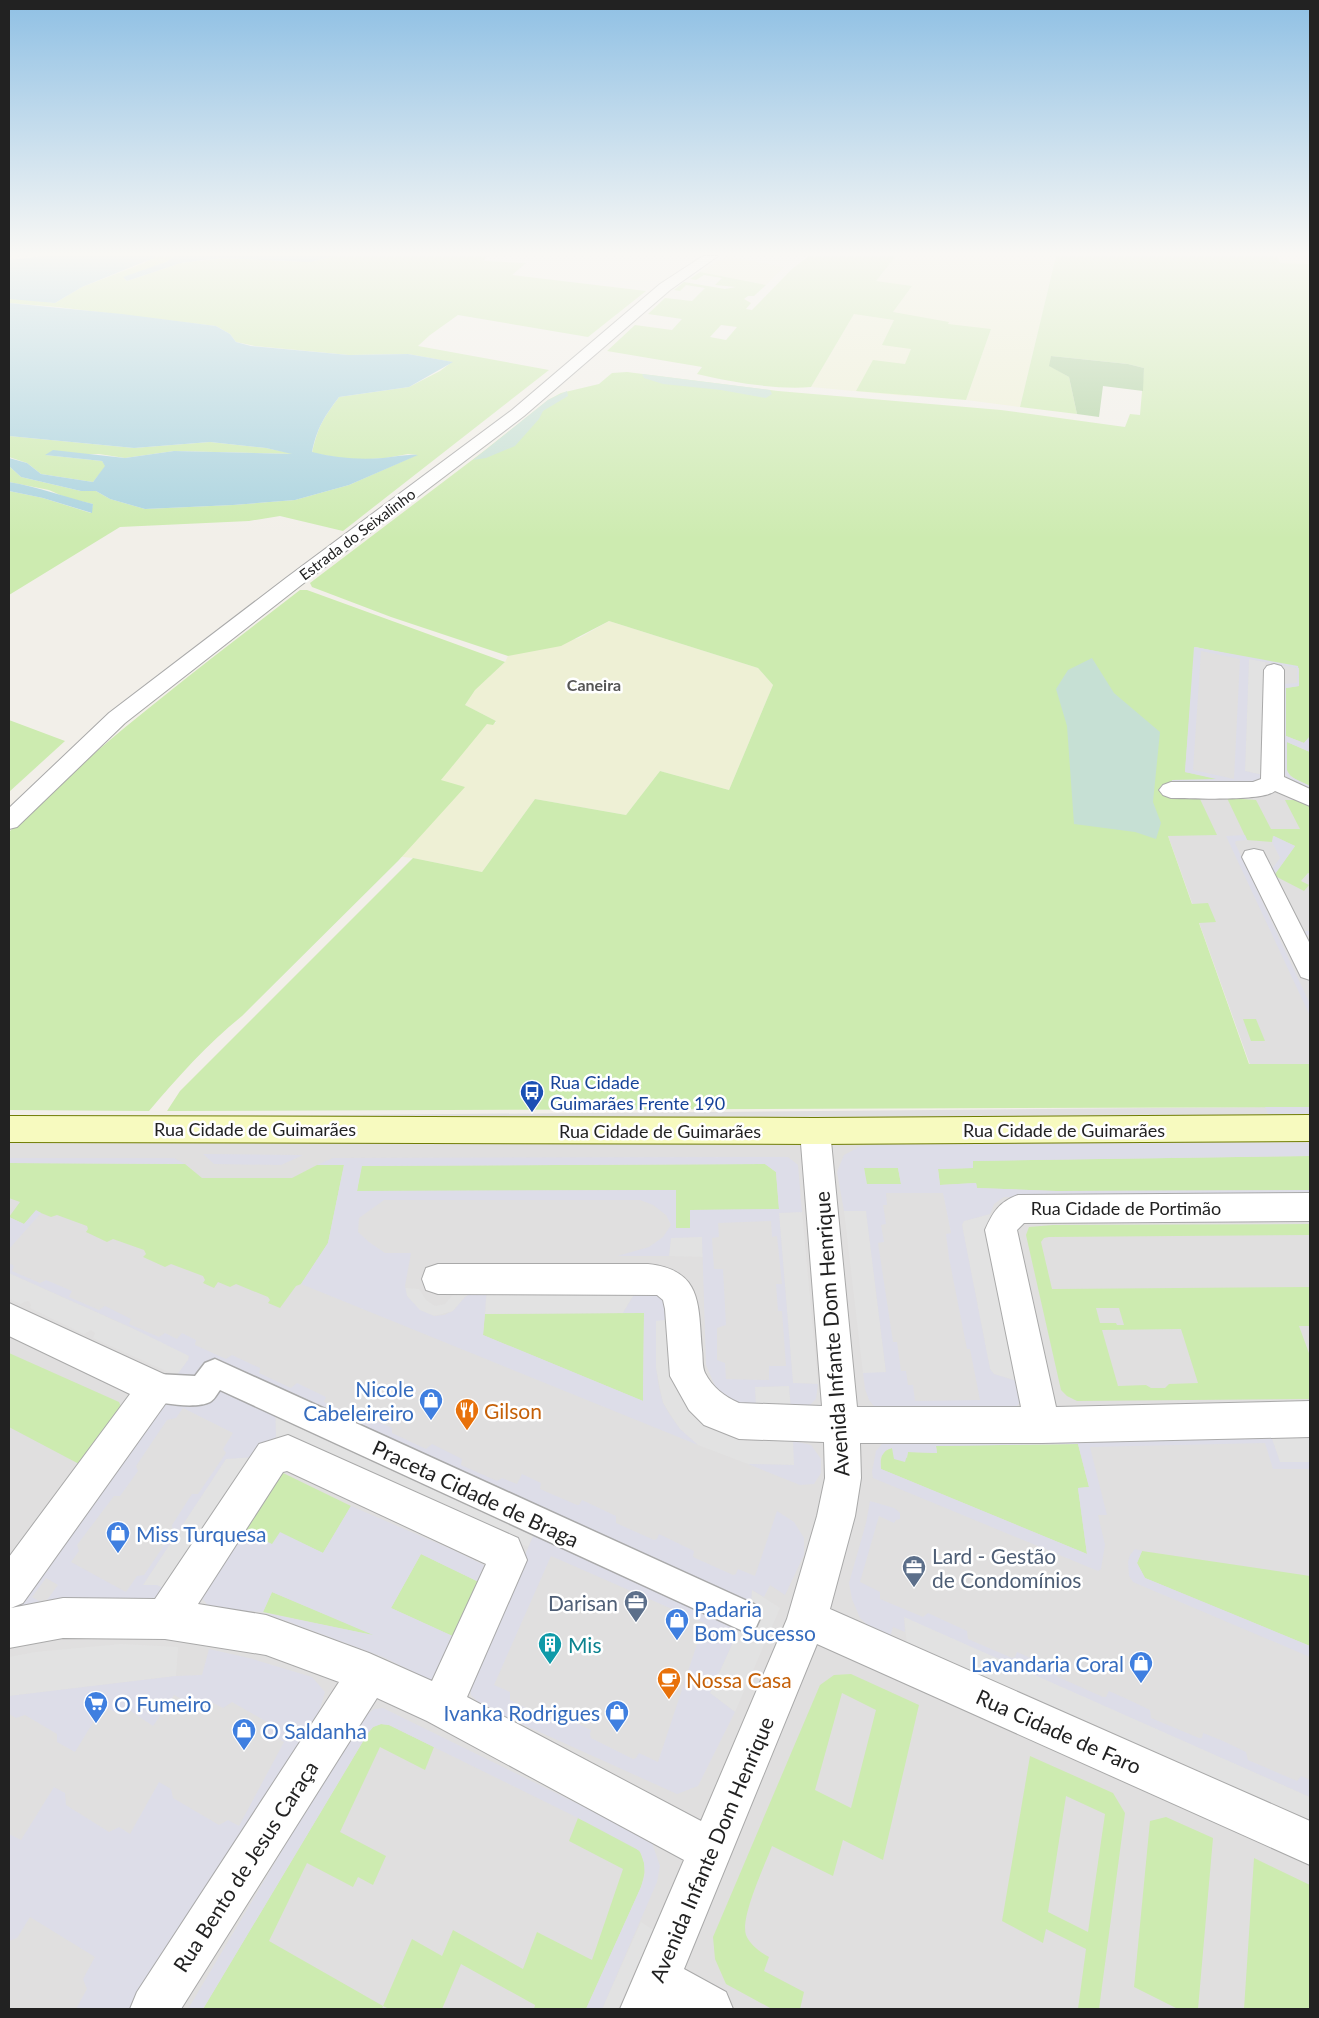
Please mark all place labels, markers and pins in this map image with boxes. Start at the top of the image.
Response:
place label: Rua Cidade Guimarães Frente 190 [550,1071,725,1114]
bus stop icon: Rua Cidade Guimarães Frente 190 [519,1079,545,1113]
place label: Nicole Cabeleireiro [303,1376,414,1425]
shop icon: Nicole Cabeleireiro [418,1387,444,1421]
restaurant icon: Gilson [454,1397,480,1431]
place label: Gilson [484,1398,542,1423]
shop icon: Miss Turquesa [105,1520,131,1554]
place label: Miss Turquesa [136,1521,267,1546]
place label: Lard - Gestão de Condomínios [932,1543,1081,1592]
office icon: Lard - Gestão de Condomínios [901,1554,927,1588]
office icon: Darisan [623,1589,649,1623]
place label: Darisan [548,1590,618,1615]
place label: Padaria Bom Sucesso [694,1596,816,1645]
shop icon: Padaria Bom Sucesso [664,1607,690,1641]
building icon: Mis [537,1631,563,1665]
place label: Mis [568,1632,601,1657]
shop icon: Lavandaria Coral [1128,1650,1154,1684]
place label: Lavandaria Coral [971,1651,1124,1676]
cafe icon: Nossa Casa [656,1666,682,1700]
place label: Nossa Casa [686,1667,792,1692]
supermarket icon: O Fumeiro [83,1690,109,1724]
place label: O Fumeiro [114,1691,212,1716]
shop icon: Ivanka Rodrigues [604,1699,630,1733]
place label: Ivanka Rodrigues [443,1700,600,1725]
shop icon: O Saldanha [231,1717,257,1751]
place label: O Saldanha [262,1718,367,1743]

